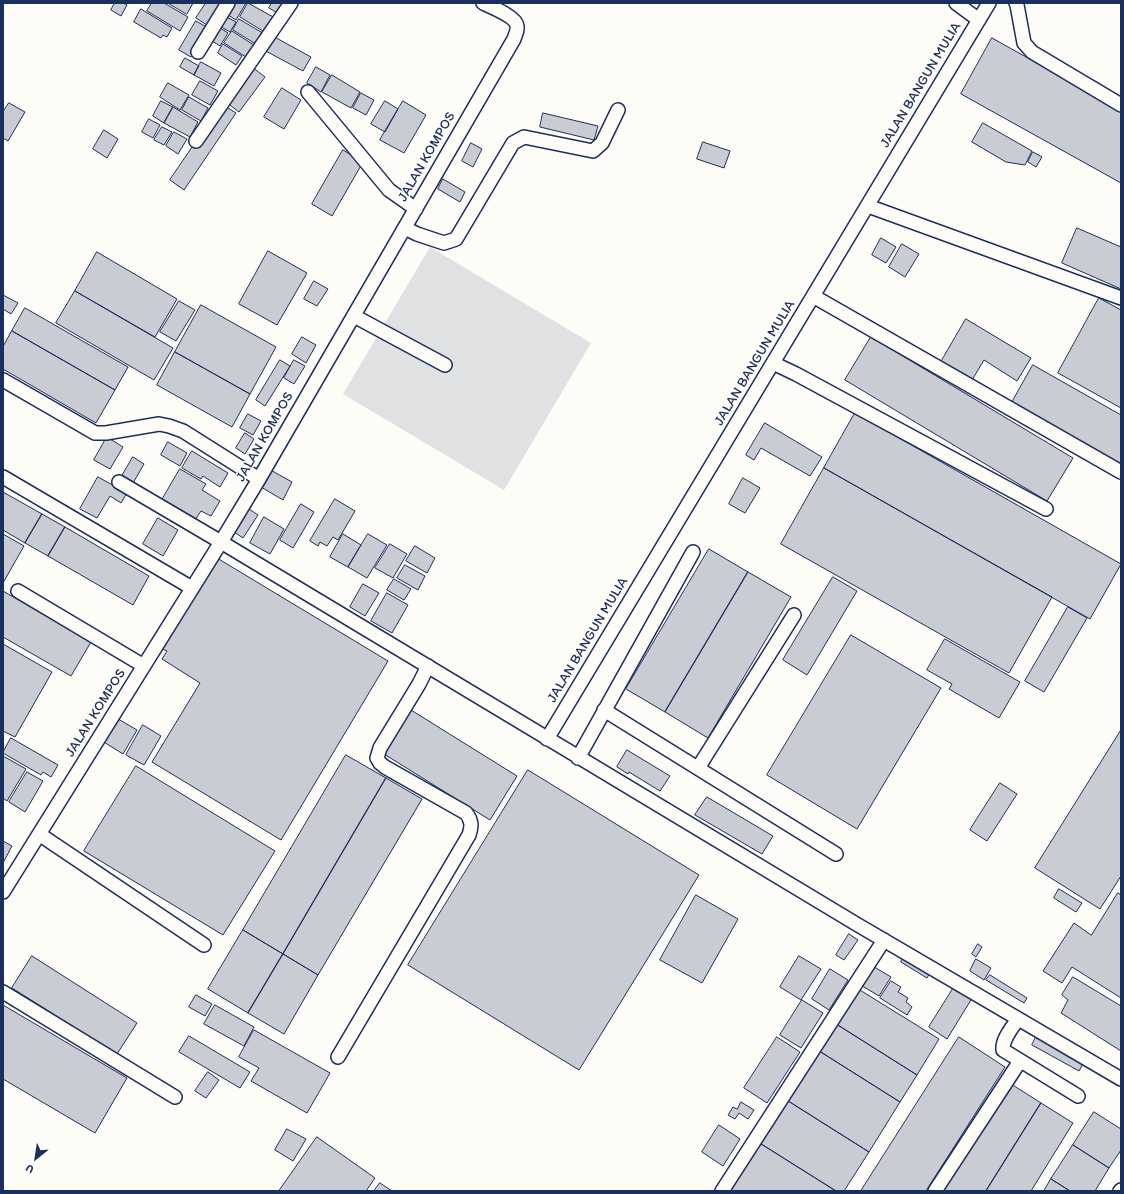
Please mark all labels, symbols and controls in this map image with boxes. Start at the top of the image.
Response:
street label: JALAN BANGUN MULIA [877,19,965,151]
street label: JALAN KOMPOS [395,109,459,205]
street label: JALAN BANGUN MULIA [711,297,799,429]
street label: JALAN KOMPOS [233,389,297,485]
street label: JALAN BANGUN MULIA [544,574,632,706]
street label: JALAN KOMPOS [62,666,130,760]
north arrow [16,1138,56,1178]
text: U [23,1161,36,1176]

